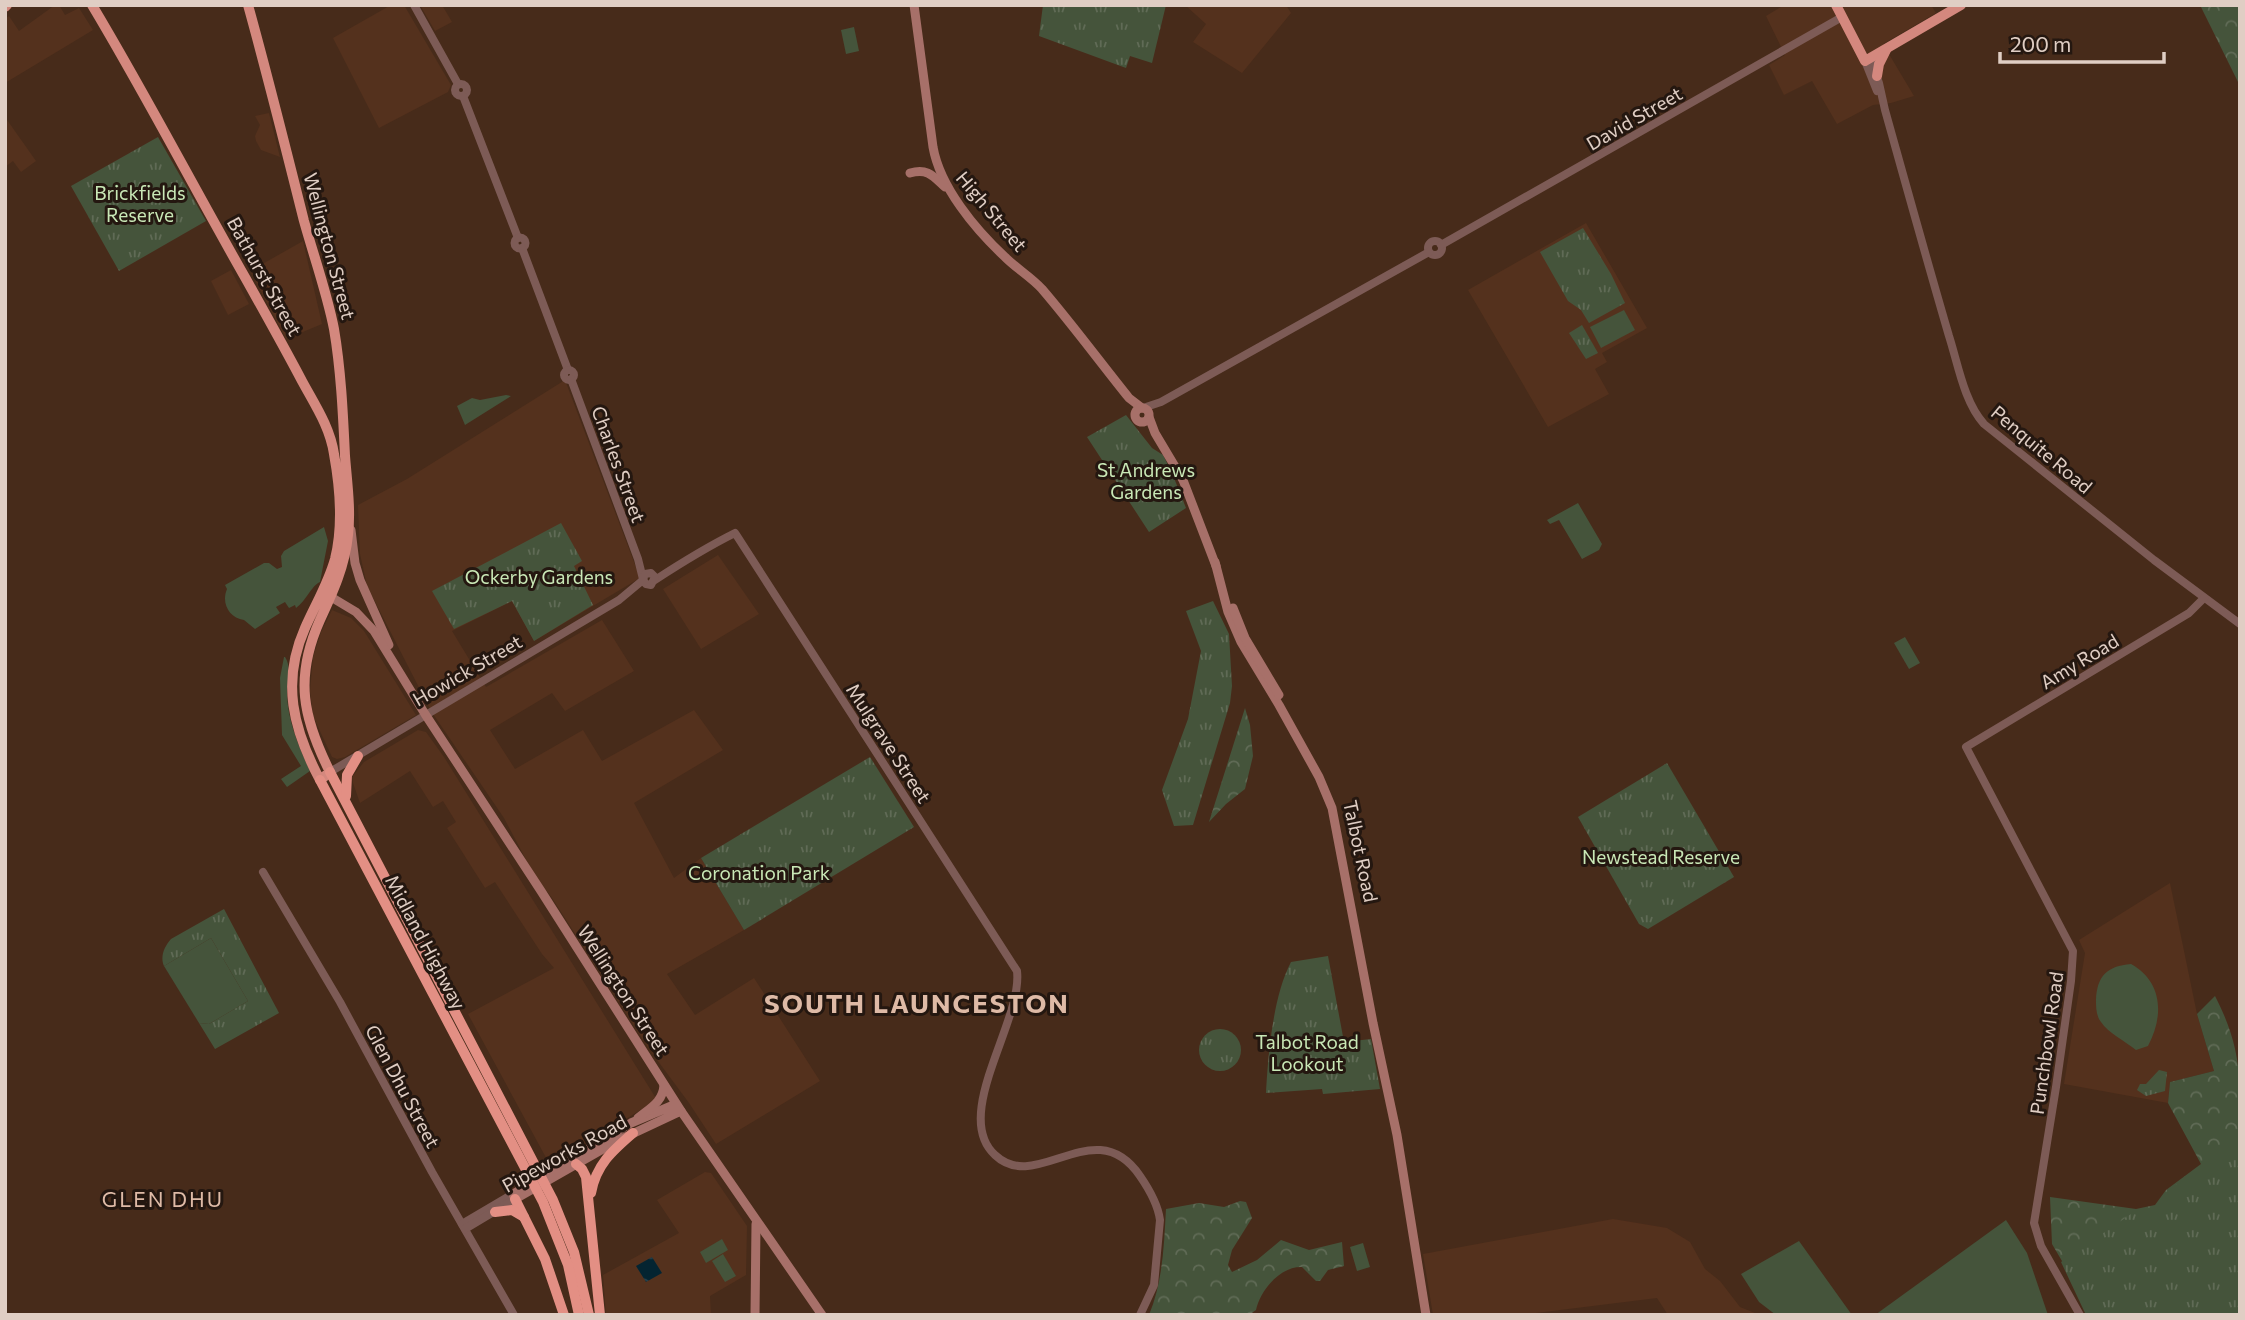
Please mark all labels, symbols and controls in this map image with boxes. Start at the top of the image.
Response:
scale bar [2000,21,2164,65]
text: 200 m [2010,31,2071,56]
street label: David Street [1582,81,1686,155]
street label: High Street [952,166,1032,256]
street label: Wellington Street [299,170,361,322]
park label: Brickfields Reserve [94,181,186,226]
street label: Bathurst Street [223,212,307,340]
street label: Penquite Road [1987,400,2097,498]
street label: Charles Street [587,403,651,526]
park label: St Andrews Gardens [1097,458,1195,503]
park label: Ockerby Gardens [465,565,613,588]
street label: Howick Street [408,629,526,711]
street label: Amy Road [2036,629,2122,693]
street label: Mulgrave Street [842,679,936,807]
street label: Talbot Road [1339,798,1383,904]
park label: Newstead Reserve [1582,845,1740,868]
park label: Coronation Park [688,861,830,884]
street label: Midland Highway [381,871,471,1013]
street label: Wellington Street [573,920,675,1060]
street label: Punchbowl Road [2025,970,2067,1116]
district label: SOUTH LAUNCESTON [764,987,1070,1018]
street label: Glen Dhu Street [361,1020,445,1152]
park label: Talbot Road Lookout [1255,1030,1359,1075]
street label: Pipeworks Road [498,1109,630,1197]
district label: GLEN DHU [102,1186,224,1211]

